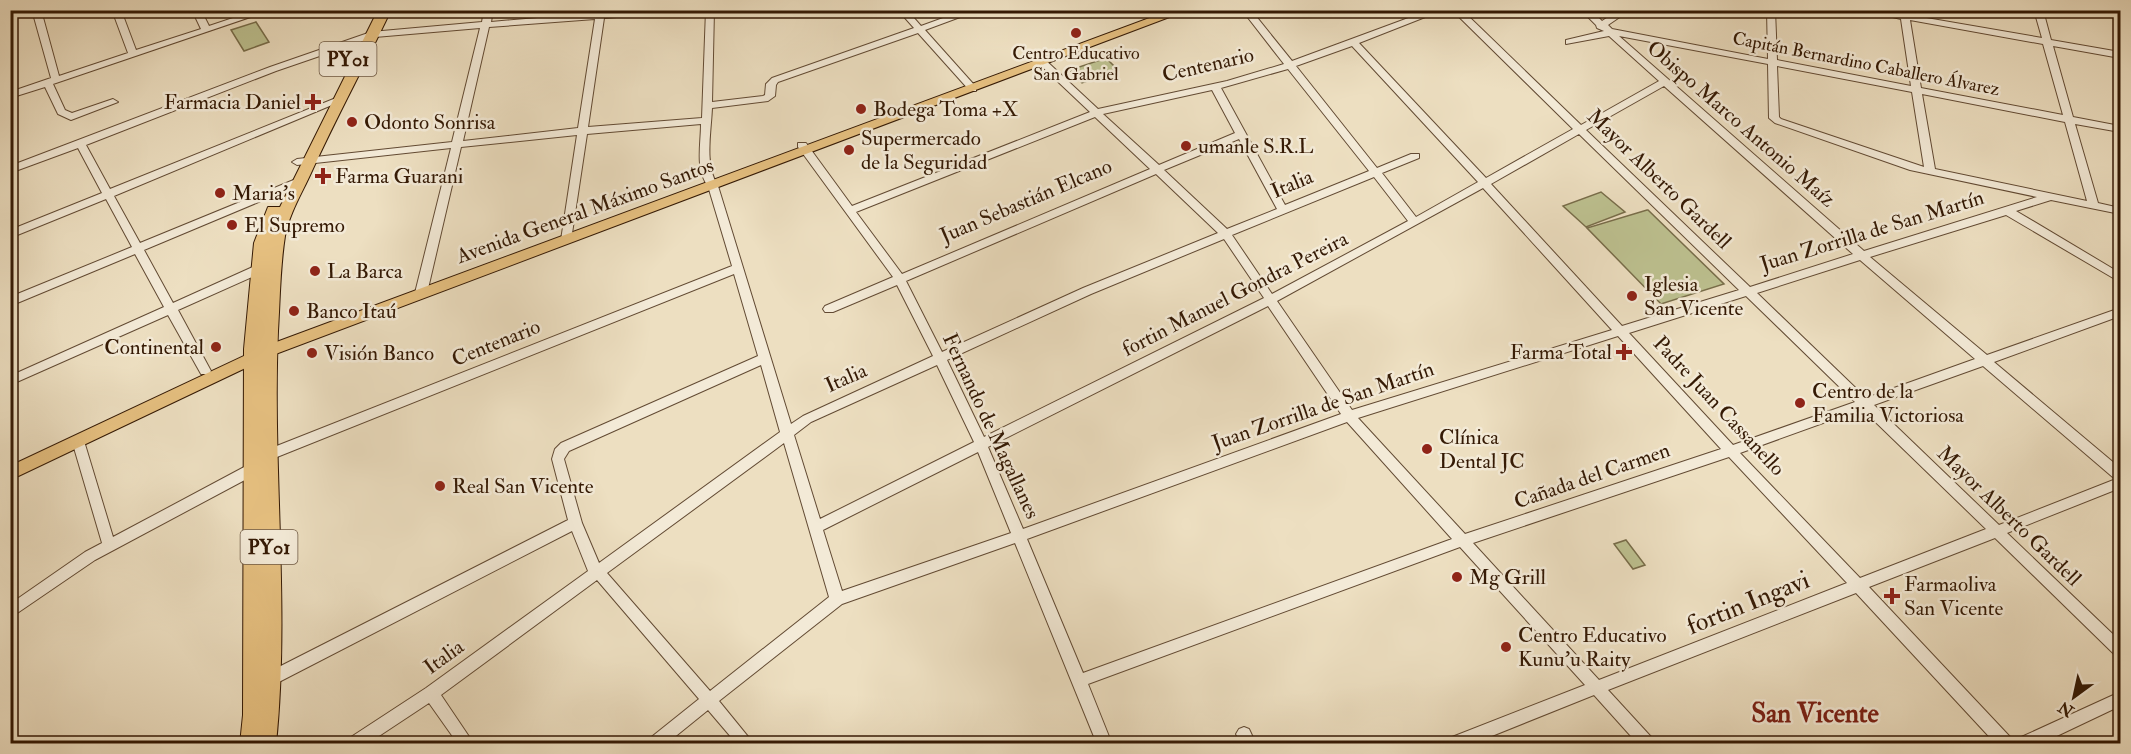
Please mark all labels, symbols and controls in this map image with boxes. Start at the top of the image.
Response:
marker: Centro Educativo San Gabriel [1069,26,1083,40]
street label: Capitán Bernardino Caballero Álvarez [1730,27,2002,101]
street label: Obispo Marco Antonio Maíz [1641,35,1841,213]
street label: Centenario [1159,41,1257,89]
road number: PY01 [320,42,376,76]
place label: Centro Educativo San Gabriel [1012,42,1140,86]
place label: Farmacia Daniel [164,89,302,116]
marker: Farmacia Daniel [306,95,320,109]
place label: Bodega Toma +X [873,96,1018,123]
marker: Bodega Toma +X [854,102,868,116]
street label: Mayor Alberto Gardell [1581,103,1737,255]
place label: Odonto Sonrisa [364,109,496,136]
marker: Odonto Sonrisa [345,115,359,129]
place label: Supermercado de la Seguridad [861,125,988,176]
place label: umanle S.R.L [1198,133,1314,160]
marker: umanle S.R.L [1179,139,1193,153]
marker: Supermercado de la Seguridad [842,143,856,157]
street label: Avenida General Máximo Santos [452,152,717,271]
street label: Juan Sebastián Elcano [935,153,1116,250]
place label: Farma Guarani [335,163,464,190]
street label: Italia [1267,163,1318,205]
marker: Farma Guarani [316,169,330,183]
place label: Maria's [232,180,295,207]
street label: Juan Zorrilla de San Martín [1756,184,1987,278]
marker: Maria's [213,186,227,200]
place label: El Supremo [244,212,345,239]
marker: El Supremo [225,218,239,232]
street label: fortin Manuel Gondra Pereira [1117,225,1353,363]
place label: La Barca [327,258,403,285]
marker: La Barca [308,264,322,278]
place label: Iglesia San Vicente [1644,271,1744,322]
marker: Iglesia San Vicente [1625,289,1639,303]
place label: Banco Itaú [306,298,397,325]
marker: Banco Itaú [287,304,301,318]
street label: Centenario [448,313,544,373]
street label: Fernando de Magallanes [936,329,1046,523]
street label: Padre Juan Cassanello [1647,330,1791,482]
place label: Continental [104,334,205,361]
place label: Farma Total [1510,339,1613,366]
marker: Continental [209,340,223,354]
place label: Visión Banco [324,340,434,367]
marker: Farma Total [1617,345,1631,359]
marker: Visión Banco [305,346,319,360]
street label: Juan Zorrilla de San Martín [1208,355,1438,457]
street label: Italia [821,357,872,399]
place label: Centro de la Familia Victoriosa [1812,378,1964,429]
marker: Centro de la Familia Victoriosa [1793,396,1807,410]
place label: Clínica Dental JC [1439,424,1525,475]
street label: Cañada del Carmen [1510,437,1674,515]
street label: Mayor Alberto Gardell [1931,440,2087,592]
marker: Clínica Dental JC [1420,442,1434,456]
place label: Real San Vicente [452,473,594,500]
marker: Real San Vicente [433,479,447,493]
road number: PY01 [240,530,298,564]
place label: Mg Grill [1469,564,1546,591]
street label: fortin Ingavi [1682,564,1814,642]
marker: Mg Grill [1450,570,1464,584]
place label: Farmaoliva San Vicente [1904,571,2004,622]
marker: Farmaoliva San Vicente [1885,589,1899,603]
place label: Centro Educativo Kunu'u Raity [1518,622,1667,673]
street label: Italia [419,633,470,681]
marker: Centro Educativo Kunu'u Raity [1499,640,1513,654]
north arrow [2044,667,2104,727]
text: N [2054,696,2079,722]
district label: San Vicente [1751,697,1880,730]

